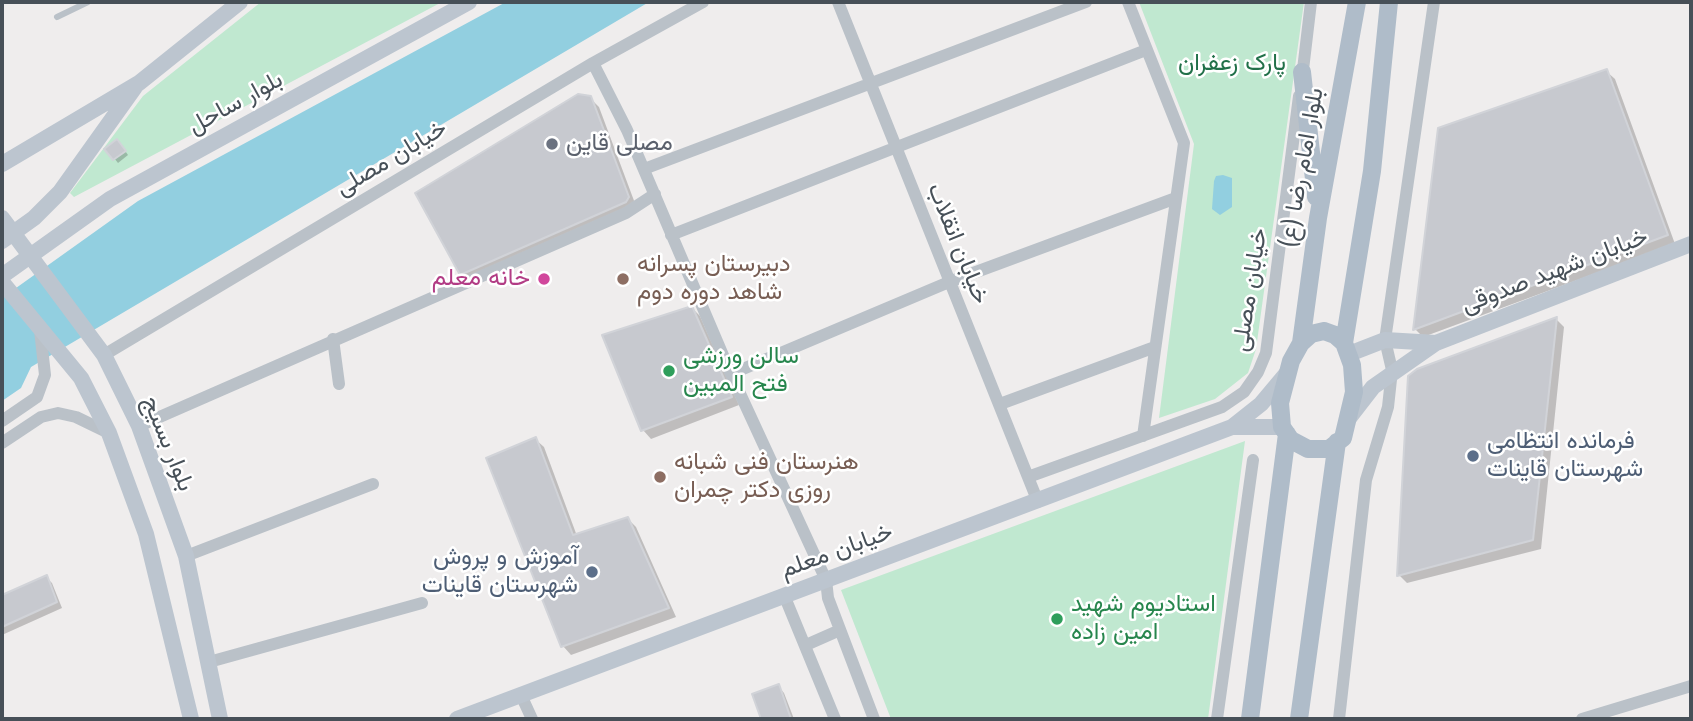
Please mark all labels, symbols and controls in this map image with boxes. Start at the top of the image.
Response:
park label: پارک زعفران [1178,50,1286,78]
street label: بلوار ساحل [184,66,288,142]
street label: بلوار امام رضا (ع) [1275,86,1331,250]
street label: خیابان مصلی [331,115,453,203]
place label: مصلی قاین [566,130,673,158]
marker: مصلی قاین [544,136,560,152]
street label: خیابان انقلاب [920,179,994,309]
street label: خیابان شهید صدوقی [1458,223,1652,321]
street label: خیابان مصلی [1227,226,1275,354]
place label: دبیرستان پسرانه شاهد دوره دوم [637,251,791,307]
place label: خانه معلم [432,265,530,293]
marker: خانه معلم [536,271,552,287]
marker: دبیرستان پسرانه شاهد دوره دوم [615,271,631,287]
place label: سالن ورزشی فتح المبین [683,343,799,399]
marker: سالن ورزشی فتح المبین [661,363,677,379]
street label: بلوار بسیج [135,392,199,496]
place label: فرمانده انتظامی شهرستان قاینات [1487,428,1643,484]
marker: فرمانده انتظامی شهرستان قاینات [1465,448,1481,464]
place label: هنرستان فنی شبانه روزی دکتر چمران [674,449,859,505]
marker: هنرستان فنی شبانه روزی دکتر چمران [652,469,668,485]
street label: خیابان معلم [777,518,897,586]
place label: آموزش و پروش شهرستان قاینات [422,544,578,600]
marker: آموزش و پروش شهرستان قاینات [584,564,600,580]
place label: استادیوم شهید امین زاده [1071,591,1216,647]
marker: استادیوم شهید امین زاده [1049,611,1065,627]

